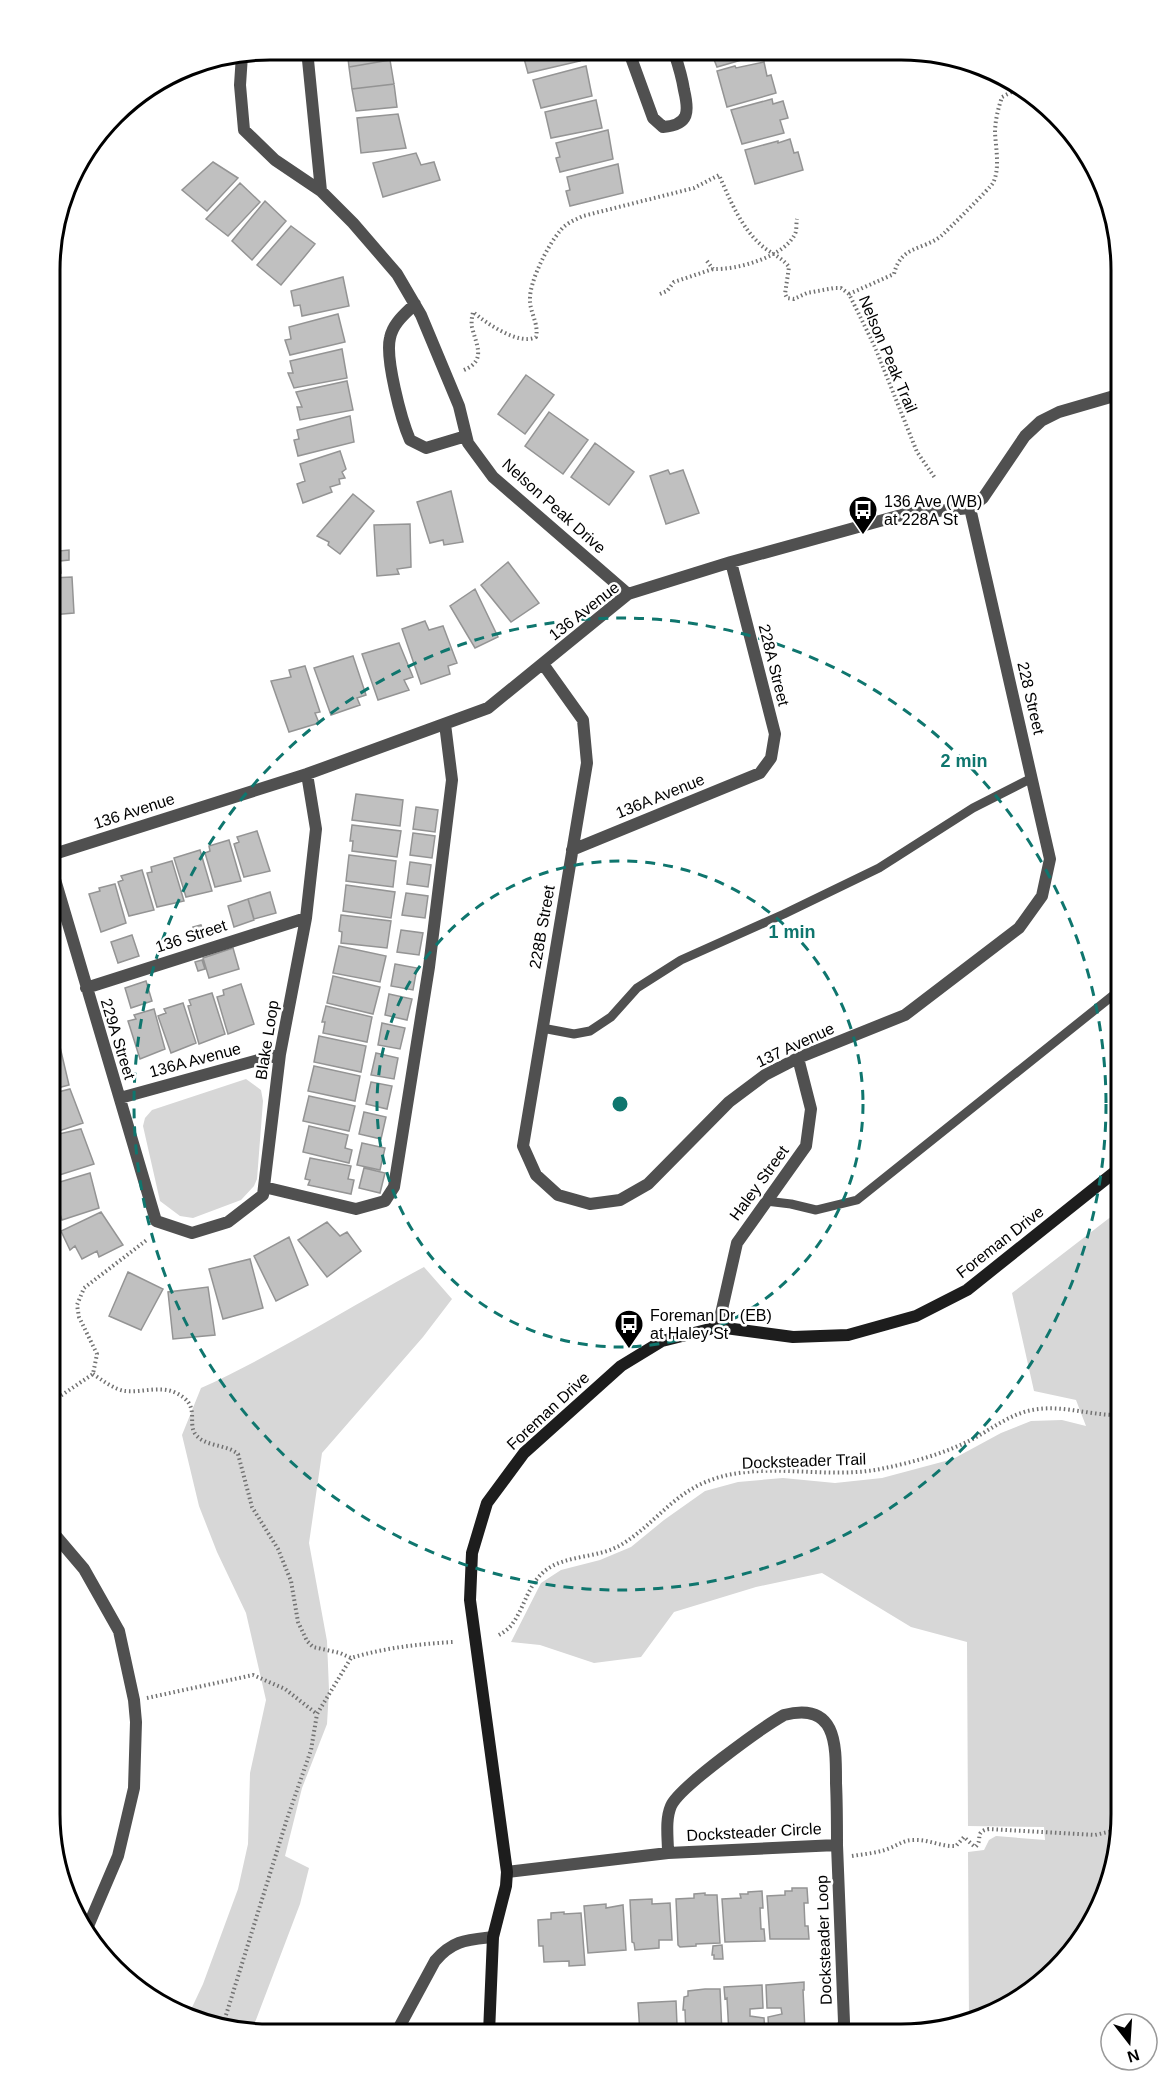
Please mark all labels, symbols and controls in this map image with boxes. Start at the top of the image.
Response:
street label: Nelson Peak Trail [856,293,920,415]
street label: Nelson Peak Drive [499,455,609,557]
place label: 136 Ave (WB) at 228A St [884,493,982,528]
bus stop icon: 136 Ave (WB) at 228A St [847,494,879,536]
street label: 136 Avenue [546,578,623,644]
street label: 228A Street [756,622,792,708]
street label: 228 Street [1014,660,1048,736]
text: 2 min [940,751,988,771]
street label: 136A Avenue [613,770,707,821]
street label: 136 Avenue [91,790,177,832]
street label: 228B Street [526,883,558,970]
street label: 136 Street [153,916,229,955]
text: 1 min [768,922,816,942]
street label: 229A Street [98,997,139,1082]
street label: Blake Loop [252,999,282,1081]
street label: 137 Avenue [753,1019,837,1071]
street label: 136A Avenue [147,1040,243,1080]
centre of rings [610,1094,630,1114]
street label: Haley Street [726,1142,792,1224]
street label: Foreman Drive [953,1203,1047,1281]
place label: Foreman Dr (EB) at Haley St [650,1307,772,1342]
bus stop icon: Foreman Dr (EB) at Haley St [613,1308,645,1350]
street label: Foreman Drive [504,1369,593,1453]
street label: Docksteader Trail [741,1450,867,1472]
street label: Docksteader Circle [686,1820,822,1844]
street label: Docksteader Loop [813,1875,835,2005]
north arrow [1099,2012,1159,2072]
text: N [1125,2046,1141,2066]

